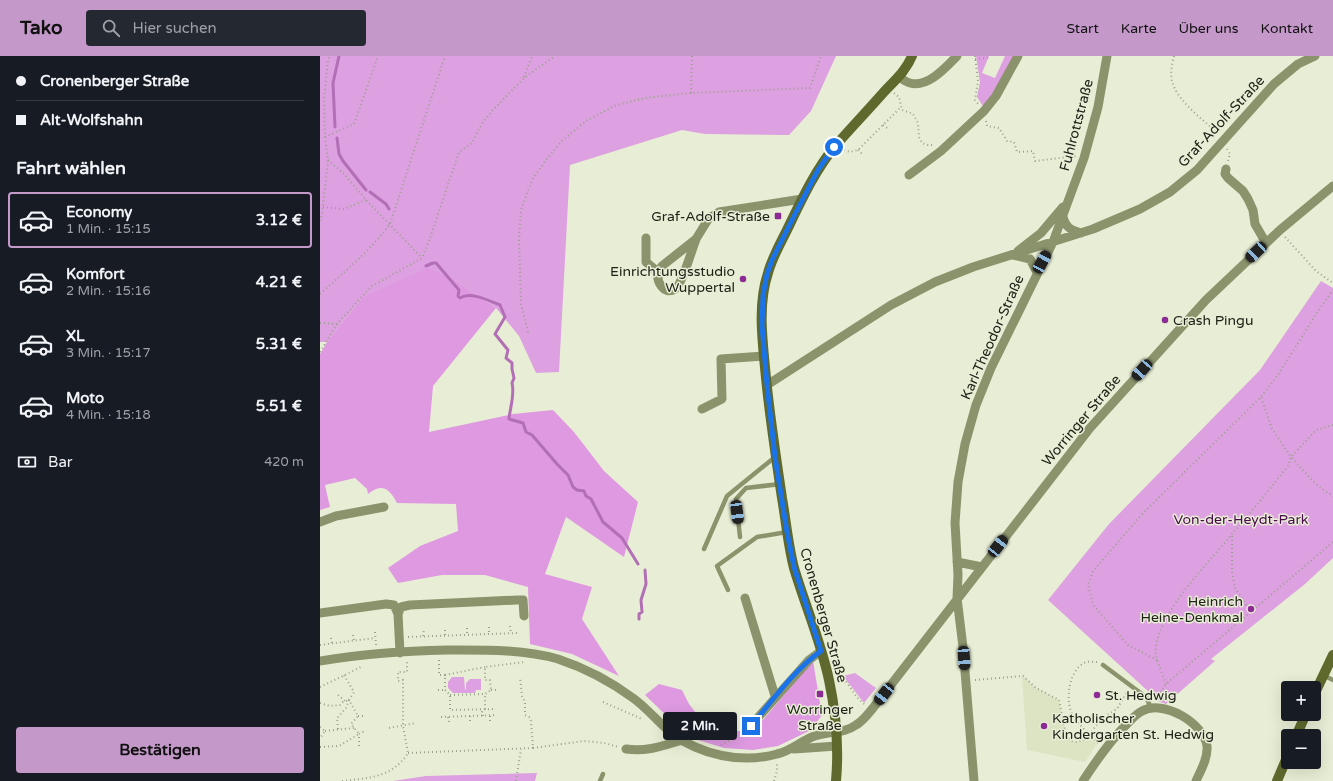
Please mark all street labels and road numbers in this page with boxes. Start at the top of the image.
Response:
street label: Graf-Adolf-Straße [1175,72,1268,171]
street label: Fuhlrottstraße [1056,77,1097,173]
street label: Karl-Theodor-Straße [957,272,1028,402]
street label: Worringer Straße [1038,371,1125,469]
street label: Cronenberger Straße [796,546,851,684]

